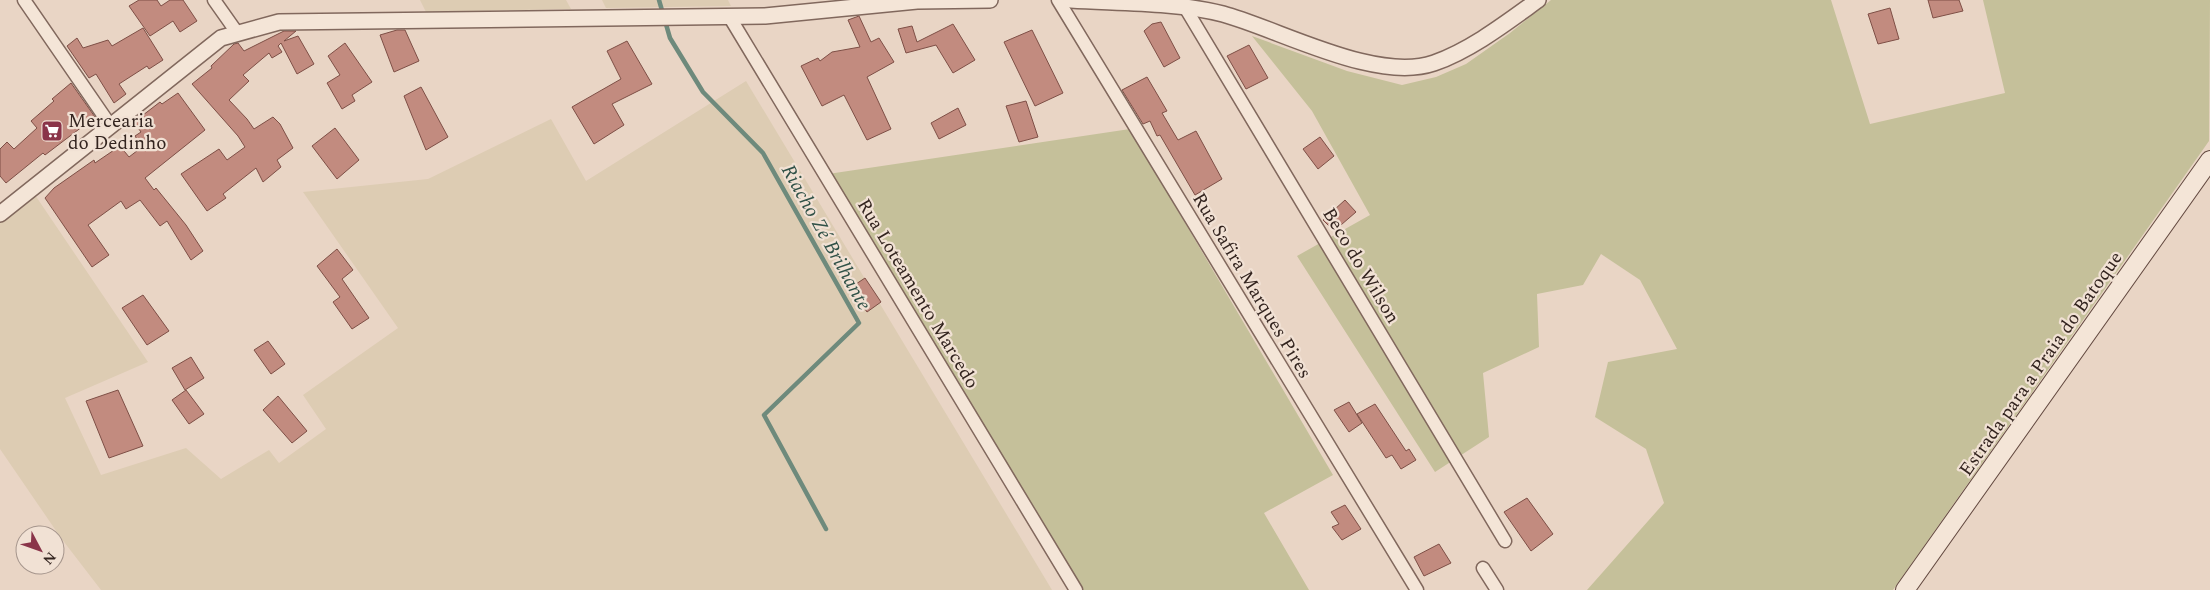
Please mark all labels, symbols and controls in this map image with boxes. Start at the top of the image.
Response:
place label: Mercearia do Dedinho [68,107,167,158]
supermarket icon: Mercearia do Dedinho [40,119,64,143]
water label: Riacho Zé Brilhante [773,159,879,316]
street label: Rua Safira Marques Pires [1185,187,1319,384]
street label: Rua Loteamento Marcedo [849,193,986,394]
street label: Beco do Wilson [1315,202,1407,329]
street label: Estrada para a Praia do Batoque [1952,245,2130,482]
north arrow [15,525,65,575]
text: N [38,547,61,569]

